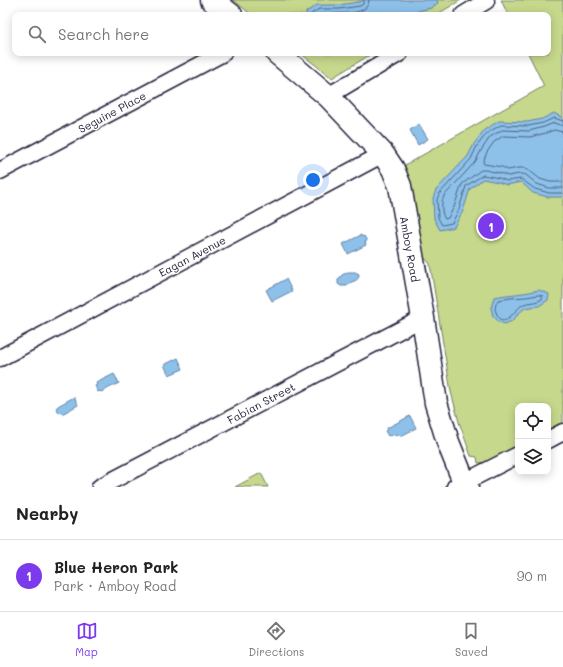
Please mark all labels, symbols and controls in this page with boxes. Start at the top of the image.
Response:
search box [12,12,551,56]
icon: search [26,23,48,45]
text: Search here [58,24,149,44]
street label: Seguine Place [75,88,149,136]
your location [303,170,323,190]
pin: 1 [478,211,504,241]
street label: Amboy Road [397,215,423,283]
street label: Eagan Avenue [156,232,228,280]
street label: Fabian Street [224,379,298,427]
map controls [515,403,551,475]
button: locate [515,403,551,439]
button: layers [515,439,551,475]
text: Nearby [16,502,78,524]
text: Blue Heron Park [54,557,178,577]
text: 1 [26,567,32,584]
text: 90 m [517,567,547,584]
text: Park · Amboy Road [54,577,176,594]
tab: Map [75,620,98,659]
tab: Directions [248,620,304,659]
tab: Saved [455,620,488,659]

